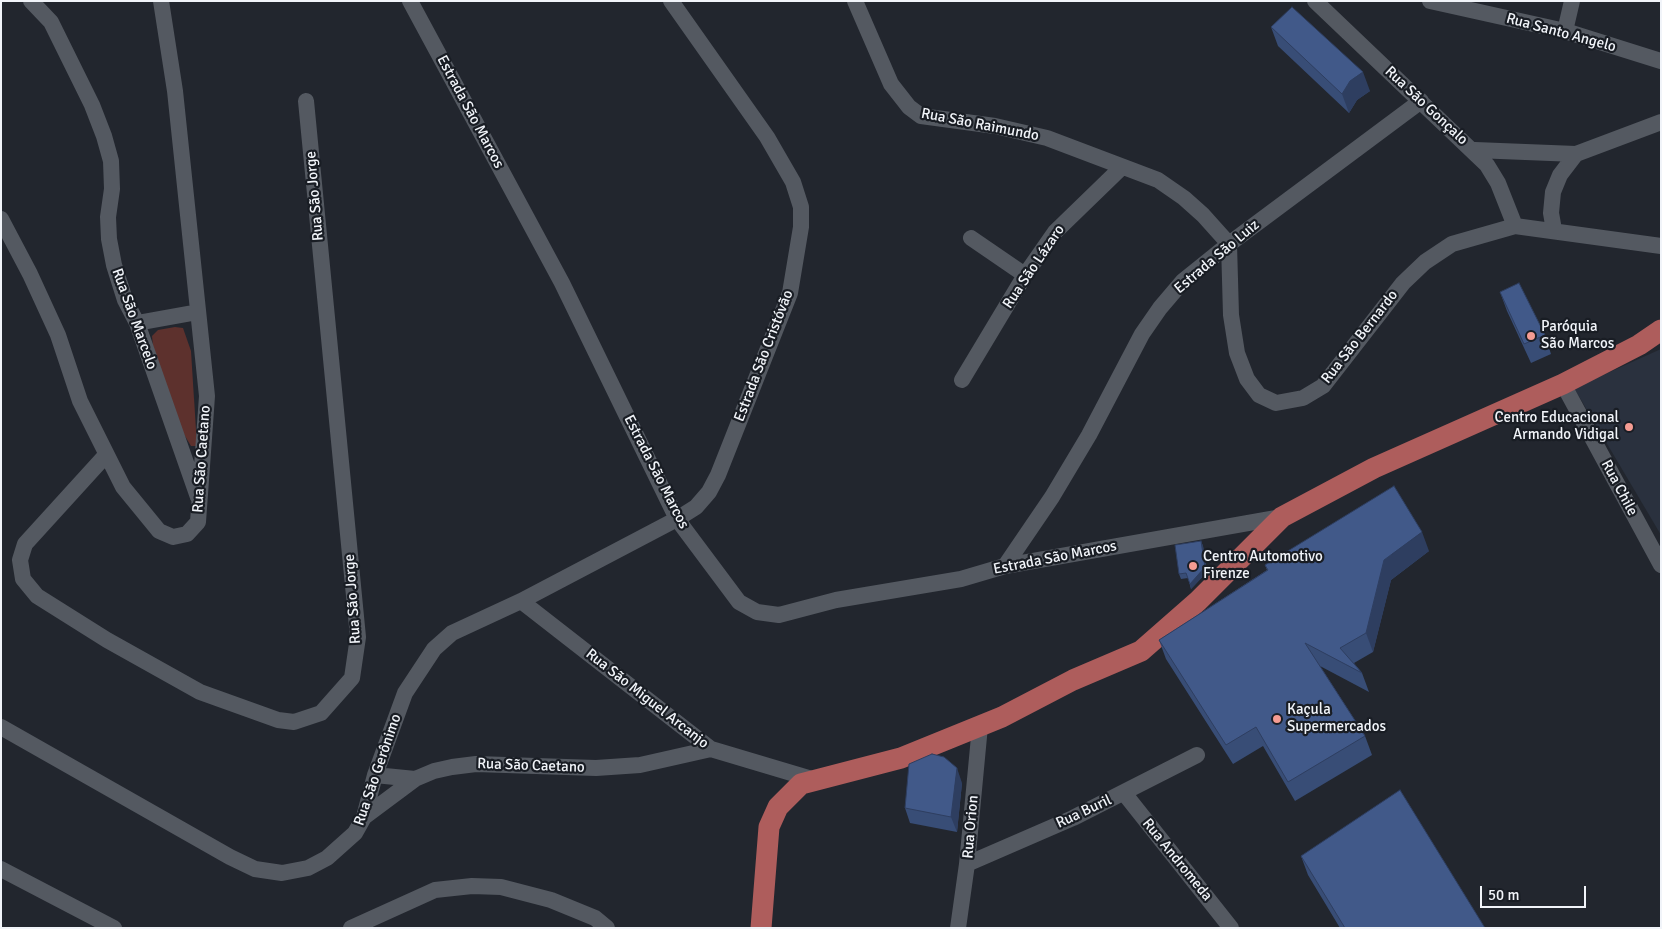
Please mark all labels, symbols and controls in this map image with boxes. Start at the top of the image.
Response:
street label: Rua Santo Angelo [1504,10,1618,56]
street label: Estrada São Marcos [433,52,507,172]
street label: Rua São Gonçalo [1381,63,1471,149]
street label: Rua São Raimundo [920,105,1040,145]
street label: Rua São Jorge [302,150,328,242]
street label: Estrada São Luiz [1171,216,1263,298]
street label: Rua São Lázaro [999,222,1069,312]
street label: Rua São Marcelo [107,266,161,372]
street label: Rua São Bernardo [1318,287,1402,387]
street label: Estrada São Cristóvão [731,288,797,424]
place label: Paróquia São Marcos [1541,318,1614,353]
marker: Paróquia São Marcos [1525,330,1537,342]
street label: Rua São Caetano [189,405,215,513]
place label: Centro Educacional Armando Vidigal [1494,409,1619,444]
street label: Estrada São Marcos [620,412,692,532]
marker: Centro Educacional Armando Vidigal [1623,421,1635,433]
street label: Rua Chile [1597,457,1641,519]
street label: Estrada São Marcos [992,537,1118,579]
place label: Centro Automotivo Firenze [1203,548,1323,583]
street label: Rua São Jorge [341,553,365,645]
marker: Centro Automotivo Firenze [1187,560,1199,572]
street label: Rua São Miguel Arcanjo [582,645,712,753]
place label: Kaçula Supermercados [1287,701,1386,736]
street label: Rua São Gerônimo [350,712,406,828]
marker: Kaçula Supermercados [1271,713,1283,725]
street label: Rua São Caetano [477,755,585,777]
street label: Rua Buril [1053,791,1115,833]
street label: Rua Orion [959,795,983,859]
street label: Rua Andromeda [1138,815,1216,905]
scale bar [1482,876,1588,908]
text: 50 m [1488,886,1519,904]

